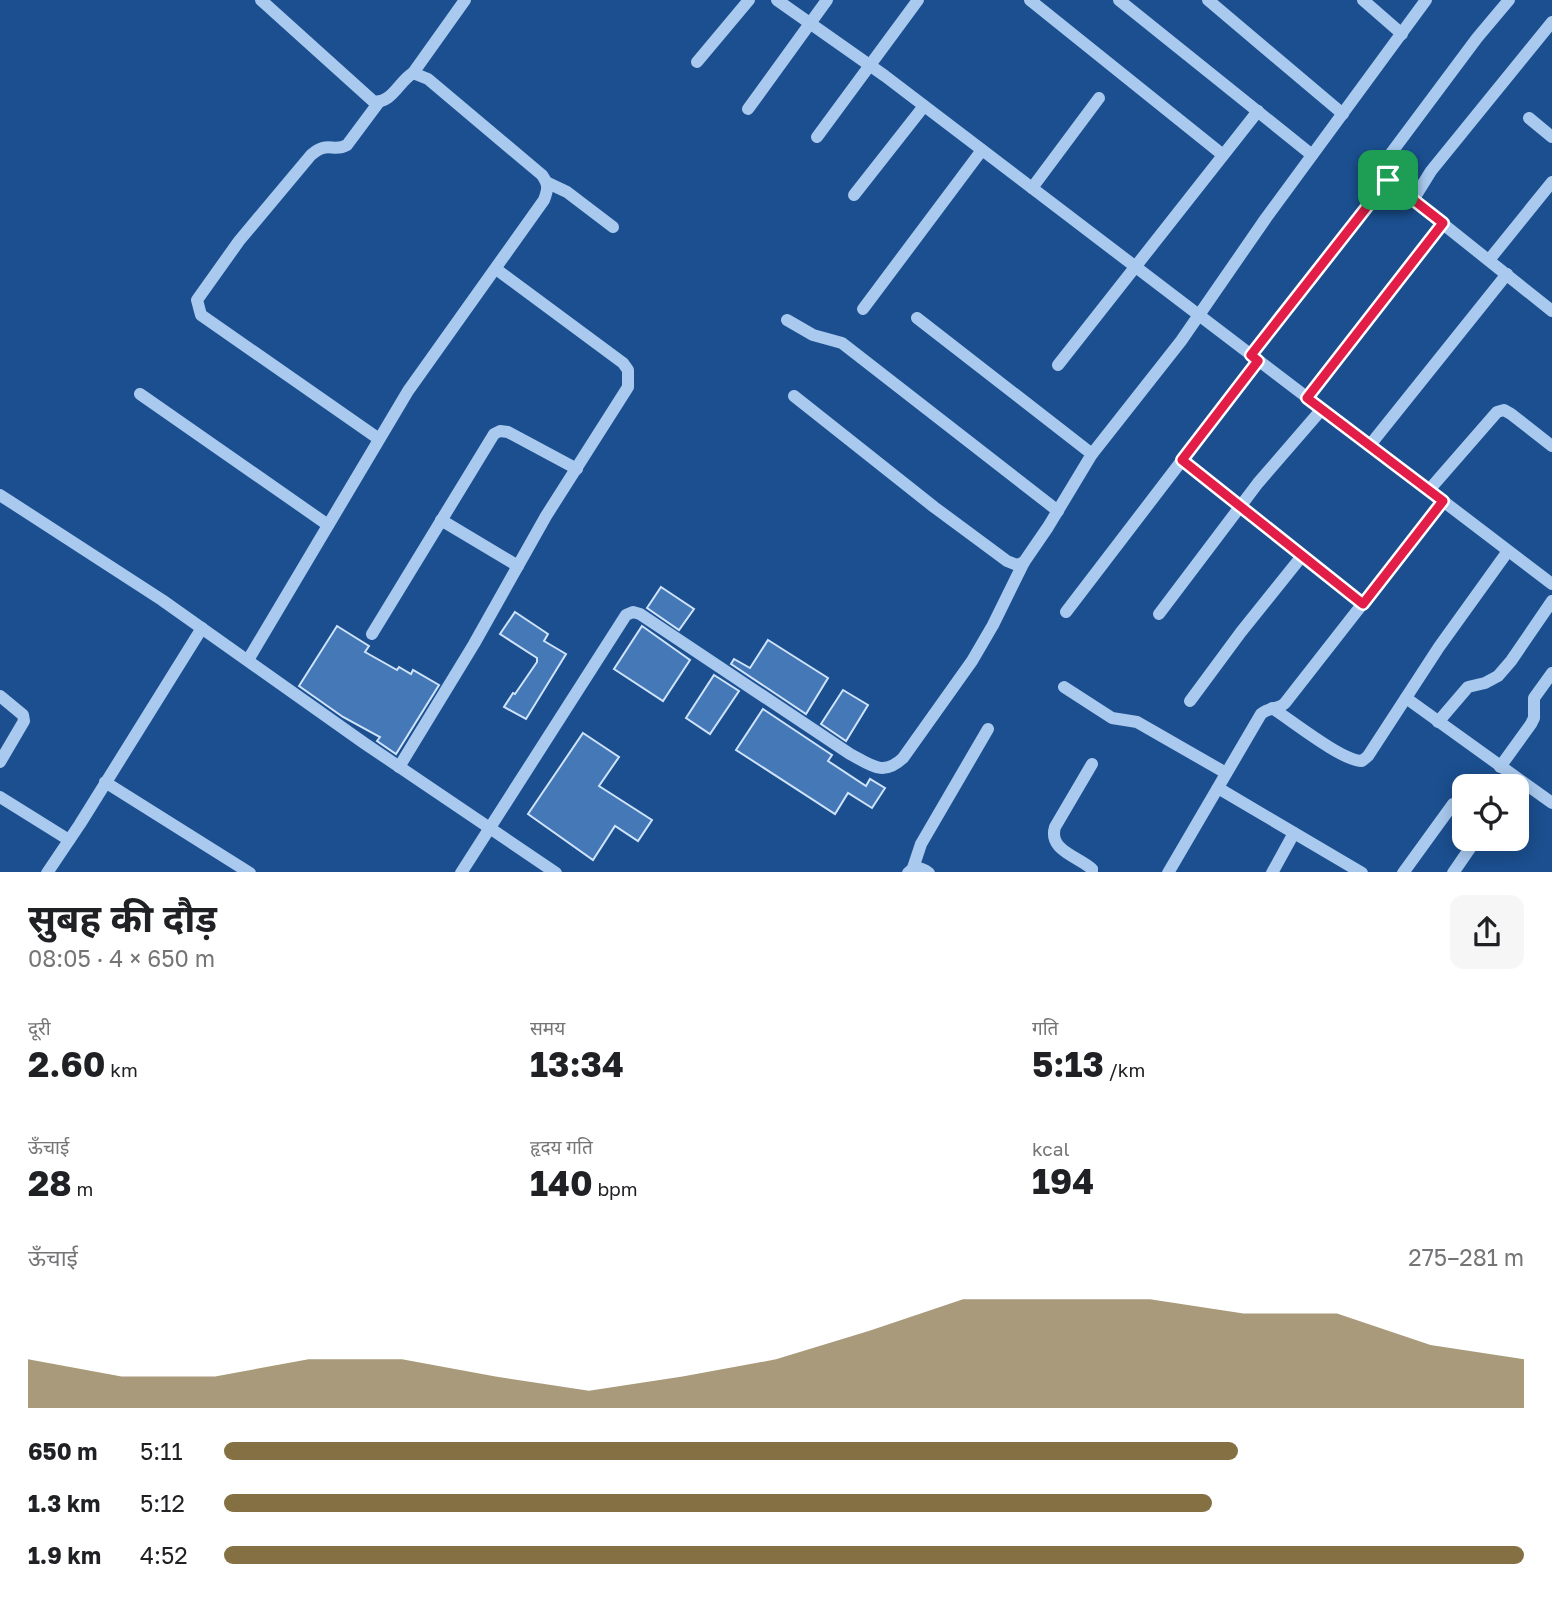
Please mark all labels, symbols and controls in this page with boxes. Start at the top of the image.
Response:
pin [1358,150,1418,210]
icon: arrive [1369,161,1407,199]
map controls [1452,774,1529,851]
button: locate [1452,774,1529,851]
text: सुबह की दौड़ [28,895,217,940]
button: share [1450,895,1524,969]
text: 08:05 · 4 × 650 m [28,944,215,972]
text: दूरी [28,1016,51,1039]
text: समय [530,1016,565,1039]
text: गति [1032,1016,1058,1039]
text: 2.60 [28,1043,106,1085]
text: 13:34 [530,1043,624,1085]
text: 5:13 [1032,1043,1104,1085]
text: km [106,1058,138,1081]
text: /km [1104,1058,1145,1081]
text: ऊँचाई [28,1135,69,1158]
text: हृदय गति [530,1135,593,1158]
text: kcal [1032,1137,1070,1160]
text: 194 [1032,1160,1094,1202]
text: 28 [28,1162,72,1204]
text: 140 [530,1162,593,1204]
text: m [72,1177,93,1200]
text: bpm [593,1177,638,1200]
text: ऊँचाई [28,1243,78,1271]
text: 275–281 m [1408,1243,1524,1271]
text: 650 m [28,1437,97,1465]
text: 5:11 [140,1437,183,1465]
text: 1.3 km [28,1489,100,1517]
text: 5:12 [140,1489,185,1517]
text: 1.9 km [28,1541,101,1569]
text: 4:52 [140,1541,188,1569]

